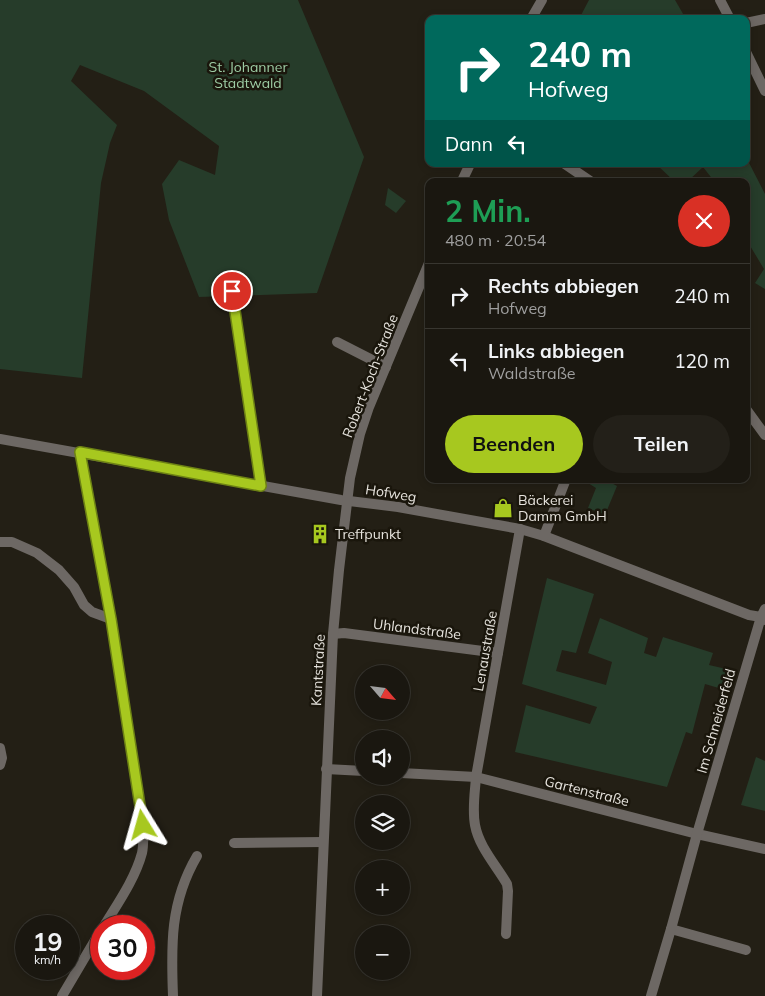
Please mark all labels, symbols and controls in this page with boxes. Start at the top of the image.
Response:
text: 240 m [528,32,632,76]
icon: right [445,35,510,100]
park label: St. Johanner Stadtwald [209,58,288,92]
text: Hofweg [528,75,609,103]
icon: left [503,130,531,158]
text: Dann [445,132,493,156]
text: 2 Min. [445,192,531,230]
button: close [678,195,730,247]
text: 480 m · 20:54 [445,230,546,250]
pin [211,270,253,312]
text: Rechts abbiegen [488,274,639,298]
icon: arrive [218,277,246,305]
icon: right [445,282,473,310]
text: 240 m [674,284,730,308]
text: Hofweg [488,298,547,318]
street label: Robert-Koch-Straße [338,312,402,440]
text: Links abbiegen [488,339,625,363]
icon: left [445,347,473,375]
text: 120 m [674,349,730,373]
text: Waldstraße [488,363,576,383]
button: Beenden [445,415,583,473]
button: Teilen [593,415,730,473]
street label: Hofweg [364,480,418,506]
place label: Bäckerei Damm GmbH [518,491,607,525]
shop icon: Bäckerei Damm GmbH [492,497,514,519]
building icon: Treffpunkt [309,523,331,545]
place label: Treffpunkt [335,525,401,543]
street label: Lenaustraße [469,609,501,693]
street label: Uhlandstraße [372,615,462,643]
street label: Kantstraße [307,634,329,706]
north arrow [355,665,410,720]
map controls [355,665,410,980]
street label: Im Schneiderfeld [692,667,740,775]
button: sound [355,730,410,785]
street label: Gartenstraße [543,772,631,810]
button: layers [355,795,410,850]
position arrow [116,798,168,850]
button: + [355,860,410,915]
speed limit sign: 30 [90,915,155,980]
button: − [355,925,410,980]
text: 19 [32,926,63,957]
text: km/h [34,952,61,967]

